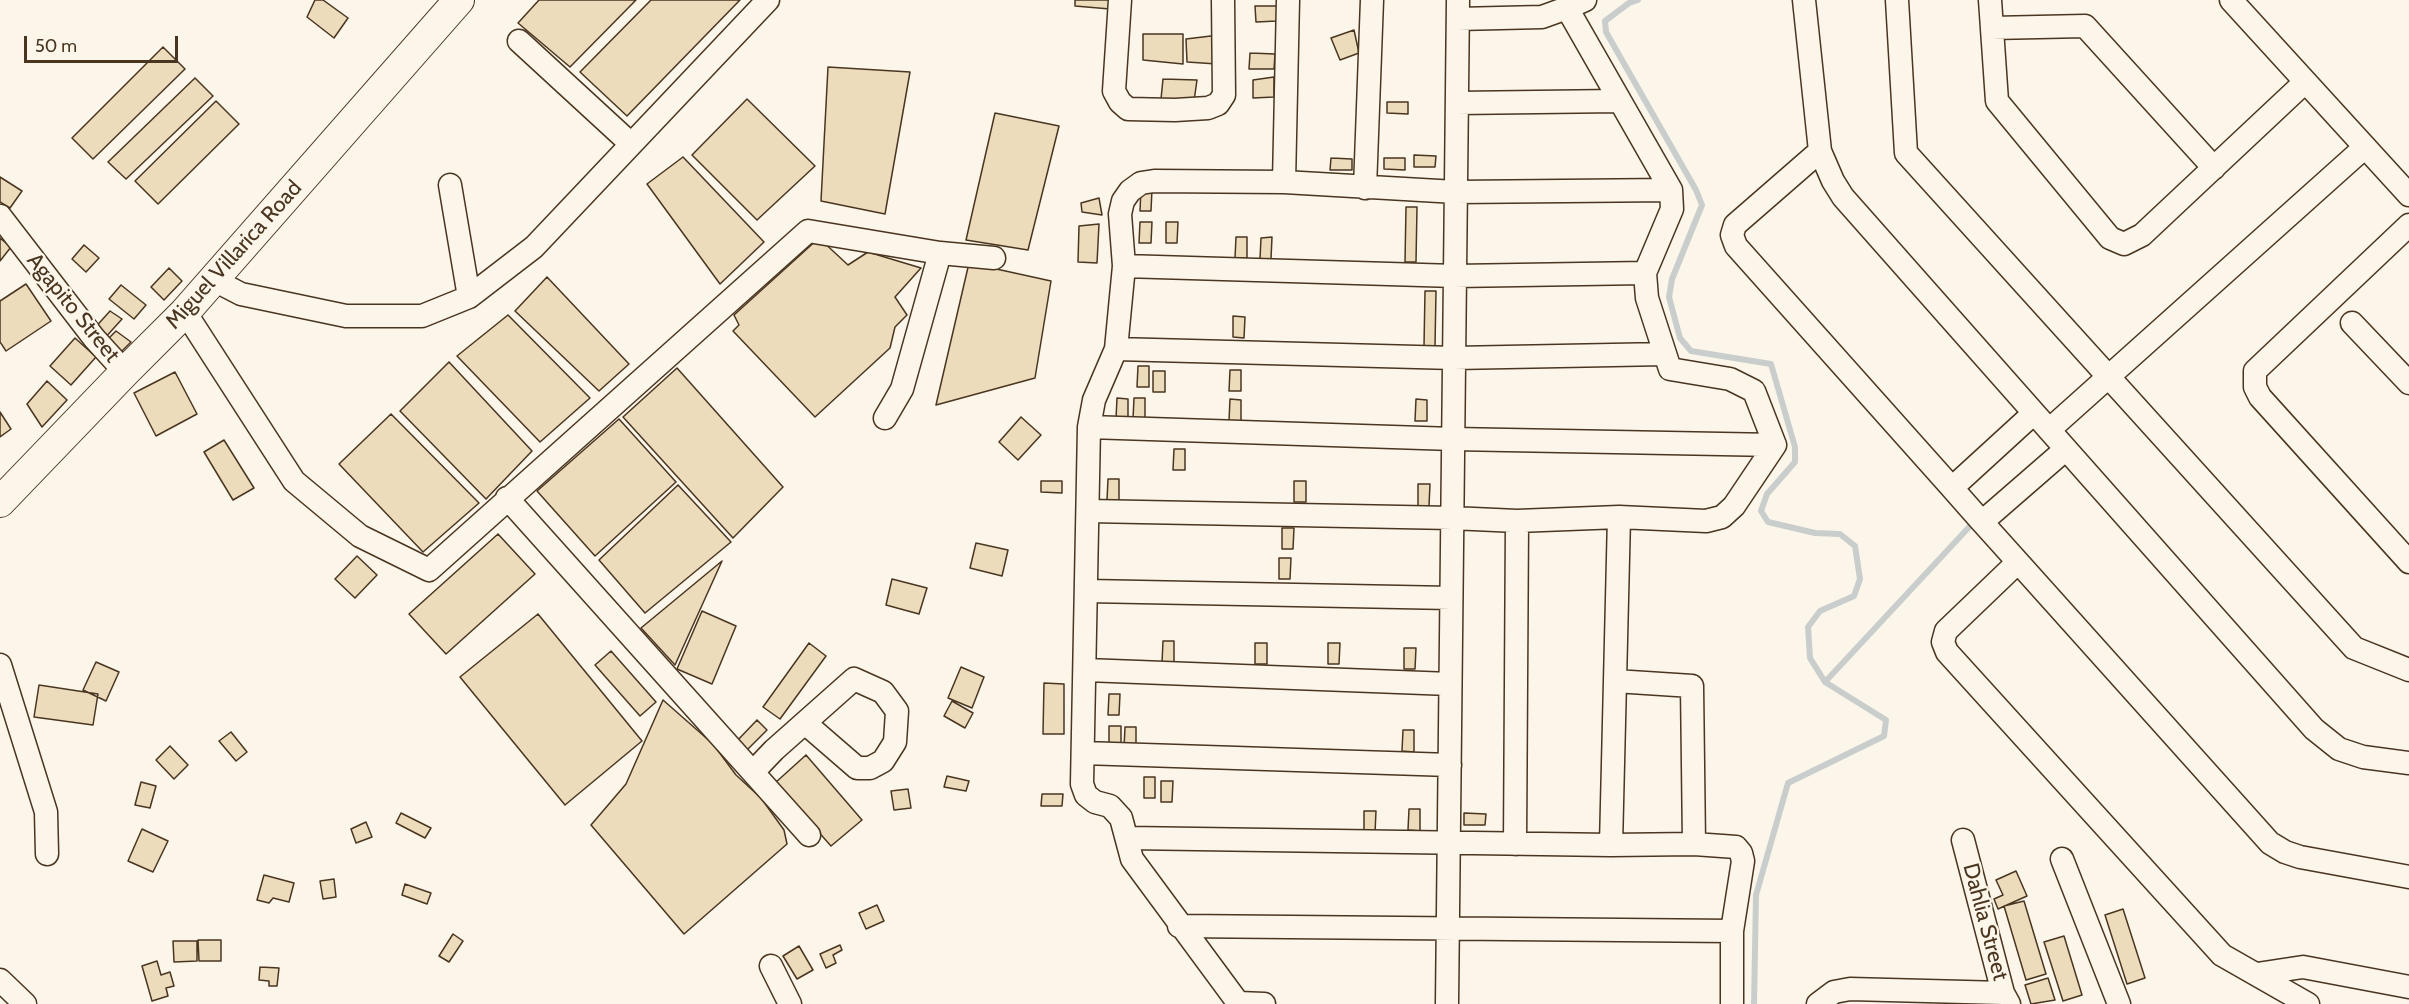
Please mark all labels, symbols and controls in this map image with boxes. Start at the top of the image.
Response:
scale bar [27,24,182,62]
text: 50 m [35,35,77,57]
street label: Miguel Villarica Road [160,175,308,335]
street label: Agapito Street [21,248,125,368]
street label: Dahlia Street [1957,861,2013,983]

